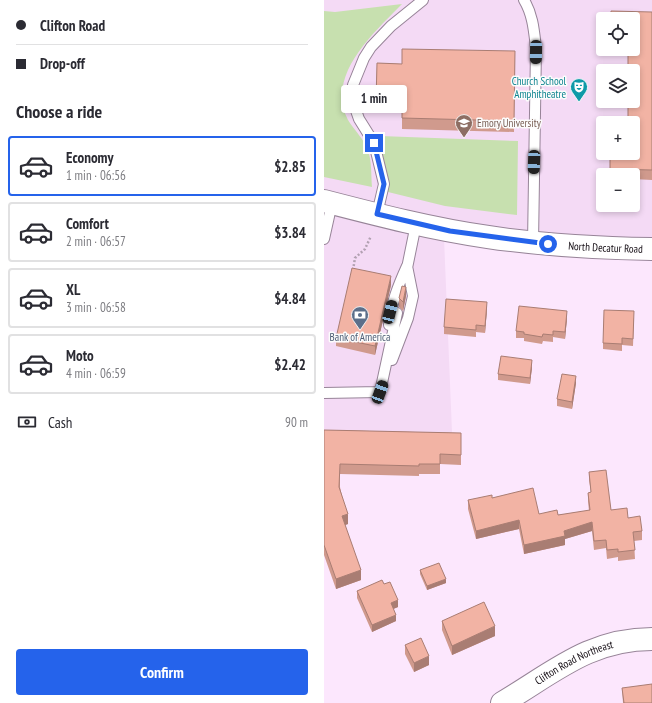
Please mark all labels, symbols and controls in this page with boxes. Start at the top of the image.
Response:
map controls [596,12,640,212]
button: locate [596,12,640,56]
text: Clifton Road [40,16,105,35]
car [530,40,542,64]
text: Drop-off [40,54,85,73]
button: layers [596,64,640,108]
place label: Church School Amphitheatre [512,74,566,101]
theatre icon: Church School Amphitheatre [569,77,589,102]
callout: 1 min [341,85,407,113]
text: 1 min [361,90,387,107]
text: Choose a ride [16,100,102,123]
school or university icon: Emory University [454,113,474,138]
place label: Emory University [477,116,542,130]
button: + [596,116,640,160]
route end [365,134,383,152]
icon: car [18,148,54,184]
text: Economy [66,148,114,167]
car [528,150,540,174]
text: $2.85 [274,157,306,176]
text: 1 min · 06:56 [66,167,126,184]
button: − [596,168,640,212]
icon: car [18,214,54,250]
text: Comfort [66,214,109,233]
text: $3.84 [274,223,306,242]
text: 2 min · 06:57 [66,233,126,250]
route start [539,235,557,253]
street label: North Decatur Road [568,239,643,256]
icon: car [18,280,54,316]
text: XL [66,280,80,299]
text: $4.84 [274,289,306,308]
text: 3 min · 06:58 [66,299,126,316]
car [381,299,399,325]
bank icon: Bank of America [350,305,370,330]
place label: Bank of America [330,330,390,344]
icon: car [18,346,54,382]
text: Moto [66,346,94,365]
text: $2.42 [274,355,306,374]
text: 4 min · 06:59 [66,365,126,382]
car [370,379,390,405]
icon: cash [16,411,38,433]
text: Cash [48,413,72,432]
text: 90 m [285,414,308,431]
street label: Clifton Road Northeast [532,637,615,688]
button: Confirm [16,649,308,695]

